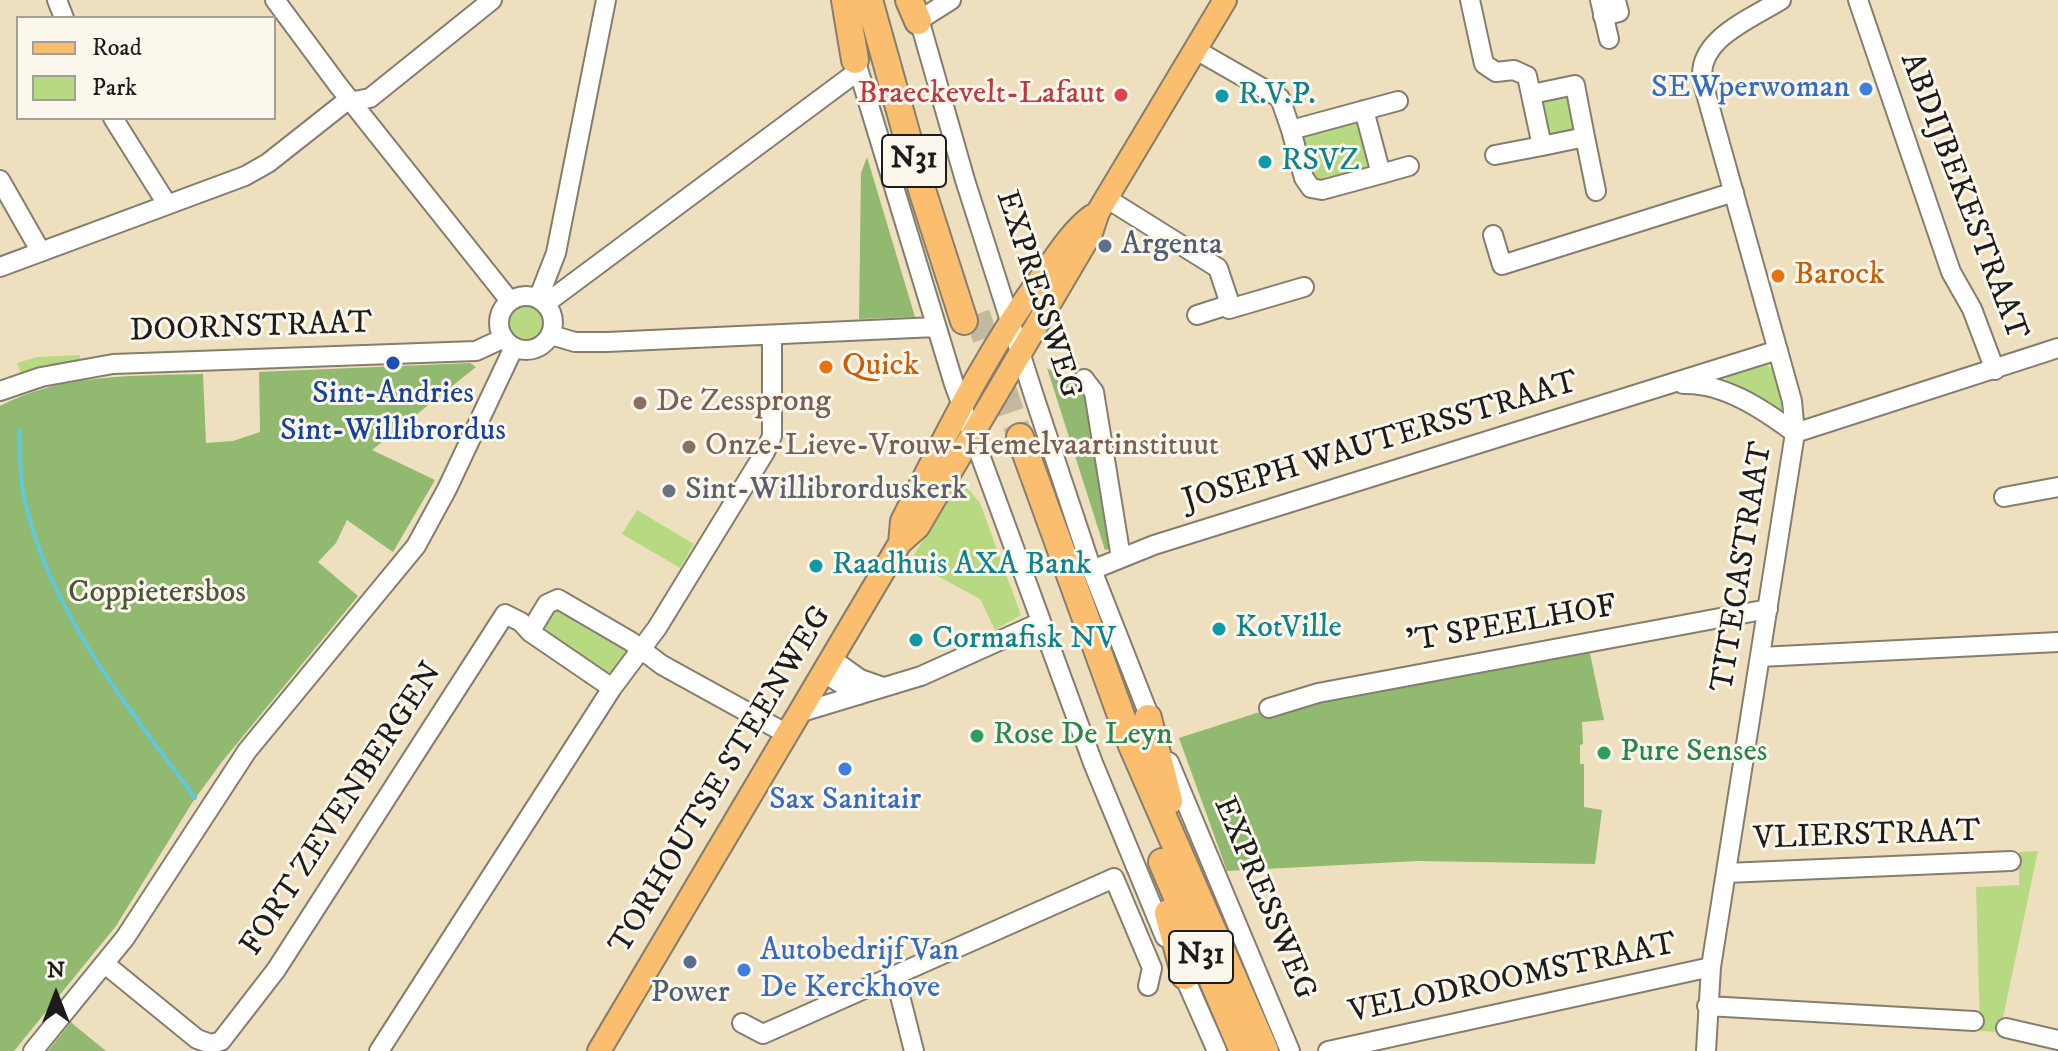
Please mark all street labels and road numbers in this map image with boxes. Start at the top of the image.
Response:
street label: ABDIJBEKESTRAAT [1889,48,2035,346]
road number: N31 [882,135,946,187]
street label: EXPRESSWEG [985,186,1089,404]
street label: DOORNSTRAAT [129,306,373,352]
street label: JOSEPH WAUTERSSTRAAT [1179,365,1583,521]
street label: TITECASTRAAT [1705,439,1783,695]
street label: 'T SPEELHOF [1404,589,1620,663]
street label: TORHOUTSE STEENWEG [603,600,841,962]
street label: FORT ZEVENBERGEN [234,656,452,964]
street label: EXPRESSWEG [1203,792,1323,1006]
street label: VLIERSTRAAT [1753,814,1981,860]
street label: VELODROOMSTRAAT [1346,927,1680,1033]
road number: N31 [1169,931,1233,983]

